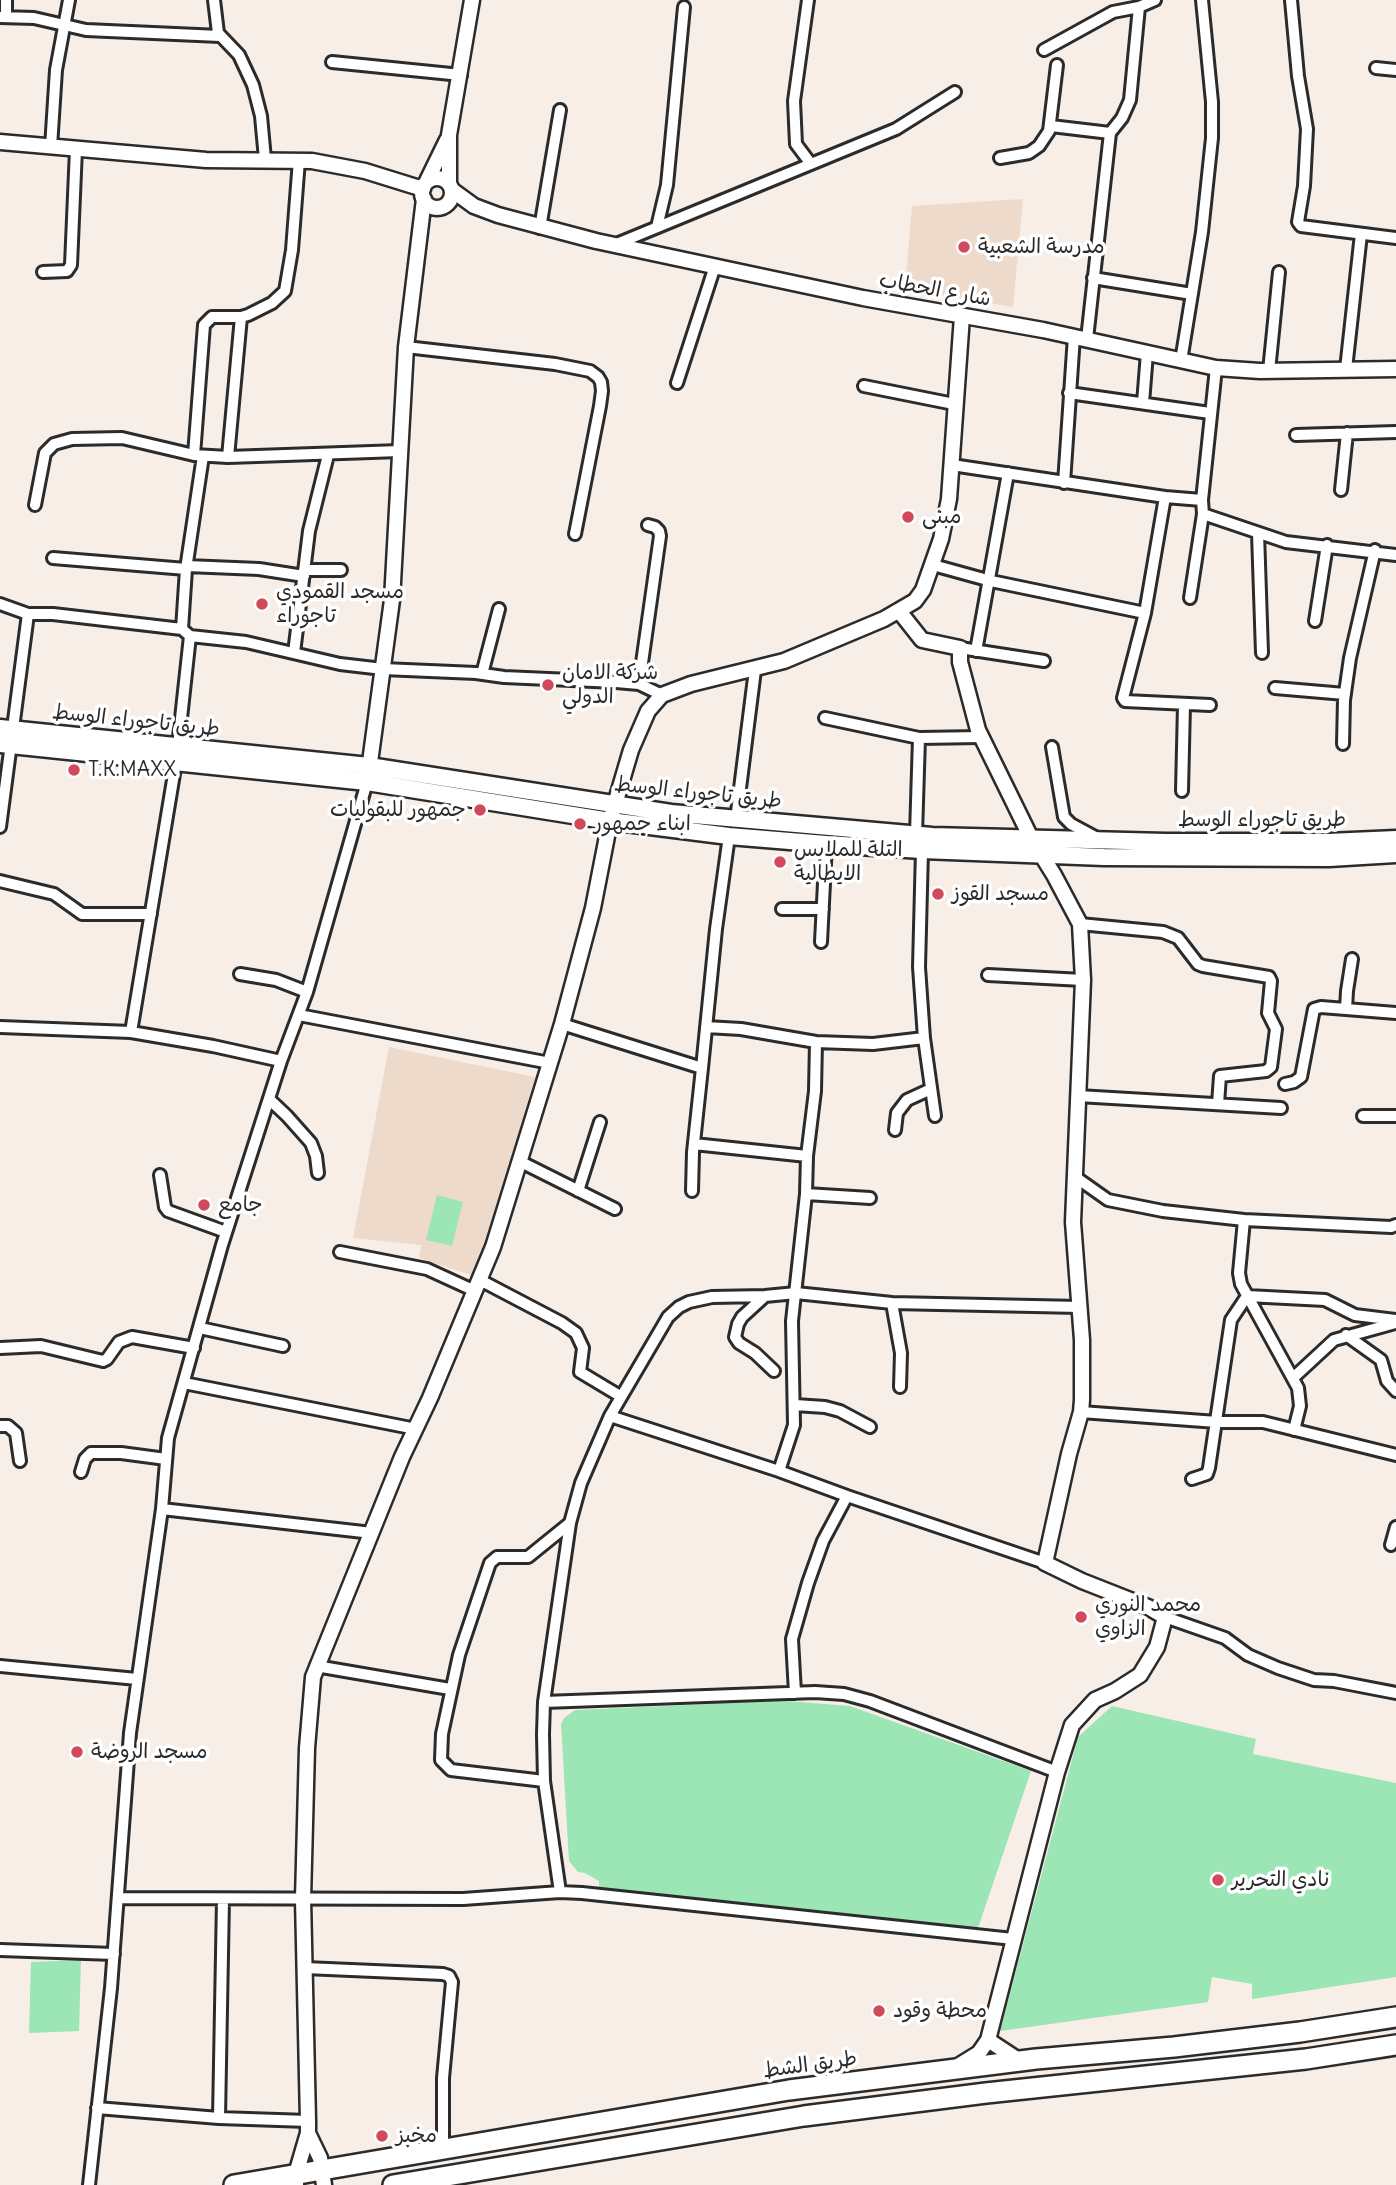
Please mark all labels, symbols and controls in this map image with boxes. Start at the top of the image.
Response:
place label: مدرسة الشعبية [978,234,1105,260]
marker: مدرسة الشعبية [956,239,972,255]
street label: شارع الحطاب [877,268,993,312]
place label: مبنى [922,504,961,530]
marker: مبنى [900,509,916,525]
place label: مسجد القمودي تاجوراء [276,579,404,629]
marker: مسجد القمودي تاجوراء [254,596,270,612]
place label: شركة الامان الدولي [562,660,658,710]
marker: شركة الامان الدولي [540,677,556,693]
street label: طريق تاجوراء الوسط [51,700,221,742]
place label: T.K.MAXX [88,757,177,783]
marker: T.K.MAXX [66,762,82,778]
street label: طريق تاجوراء الوسط [613,772,783,814]
place label: جمهور للبقوليات [330,797,466,823]
marker: جمهور للبقوليات [472,802,488,818]
street label: طريق تاجوراء الوسط [1178,807,1346,833]
place label: ابناء جمهور [594,811,691,837]
marker: ابناء جمهور [572,816,588,832]
place label: التلة للملابس الايطالية [794,837,903,887]
marker: التلة للملابس الايطالية [772,854,788,870]
place label: مسجد القوز [952,881,1049,907]
marker: مسجد القوز [930,886,946,902]
place label: جامع [218,1192,263,1218]
marker: جامع [196,1197,212,1213]
place label: محمد النوري الزاوي [1095,1592,1201,1642]
marker: محمد النوري الزاوي [1073,1609,1089,1625]
place label: مسجد الروضة [91,1739,207,1765]
marker: مسجد الروضة [69,1744,85,1760]
place label: نادي التحرير [1232,1867,1329,1893]
marker: نادي التحرير [1210,1872,1226,1888]
place label: محطة وقود [893,1998,987,2024]
marker: محطة وقود [871,2003,887,2019]
street label: طريق الشط [761,2046,859,2084]
place label: مخبز [396,2123,437,2149]
marker: مخبز [374,2128,390,2144]

